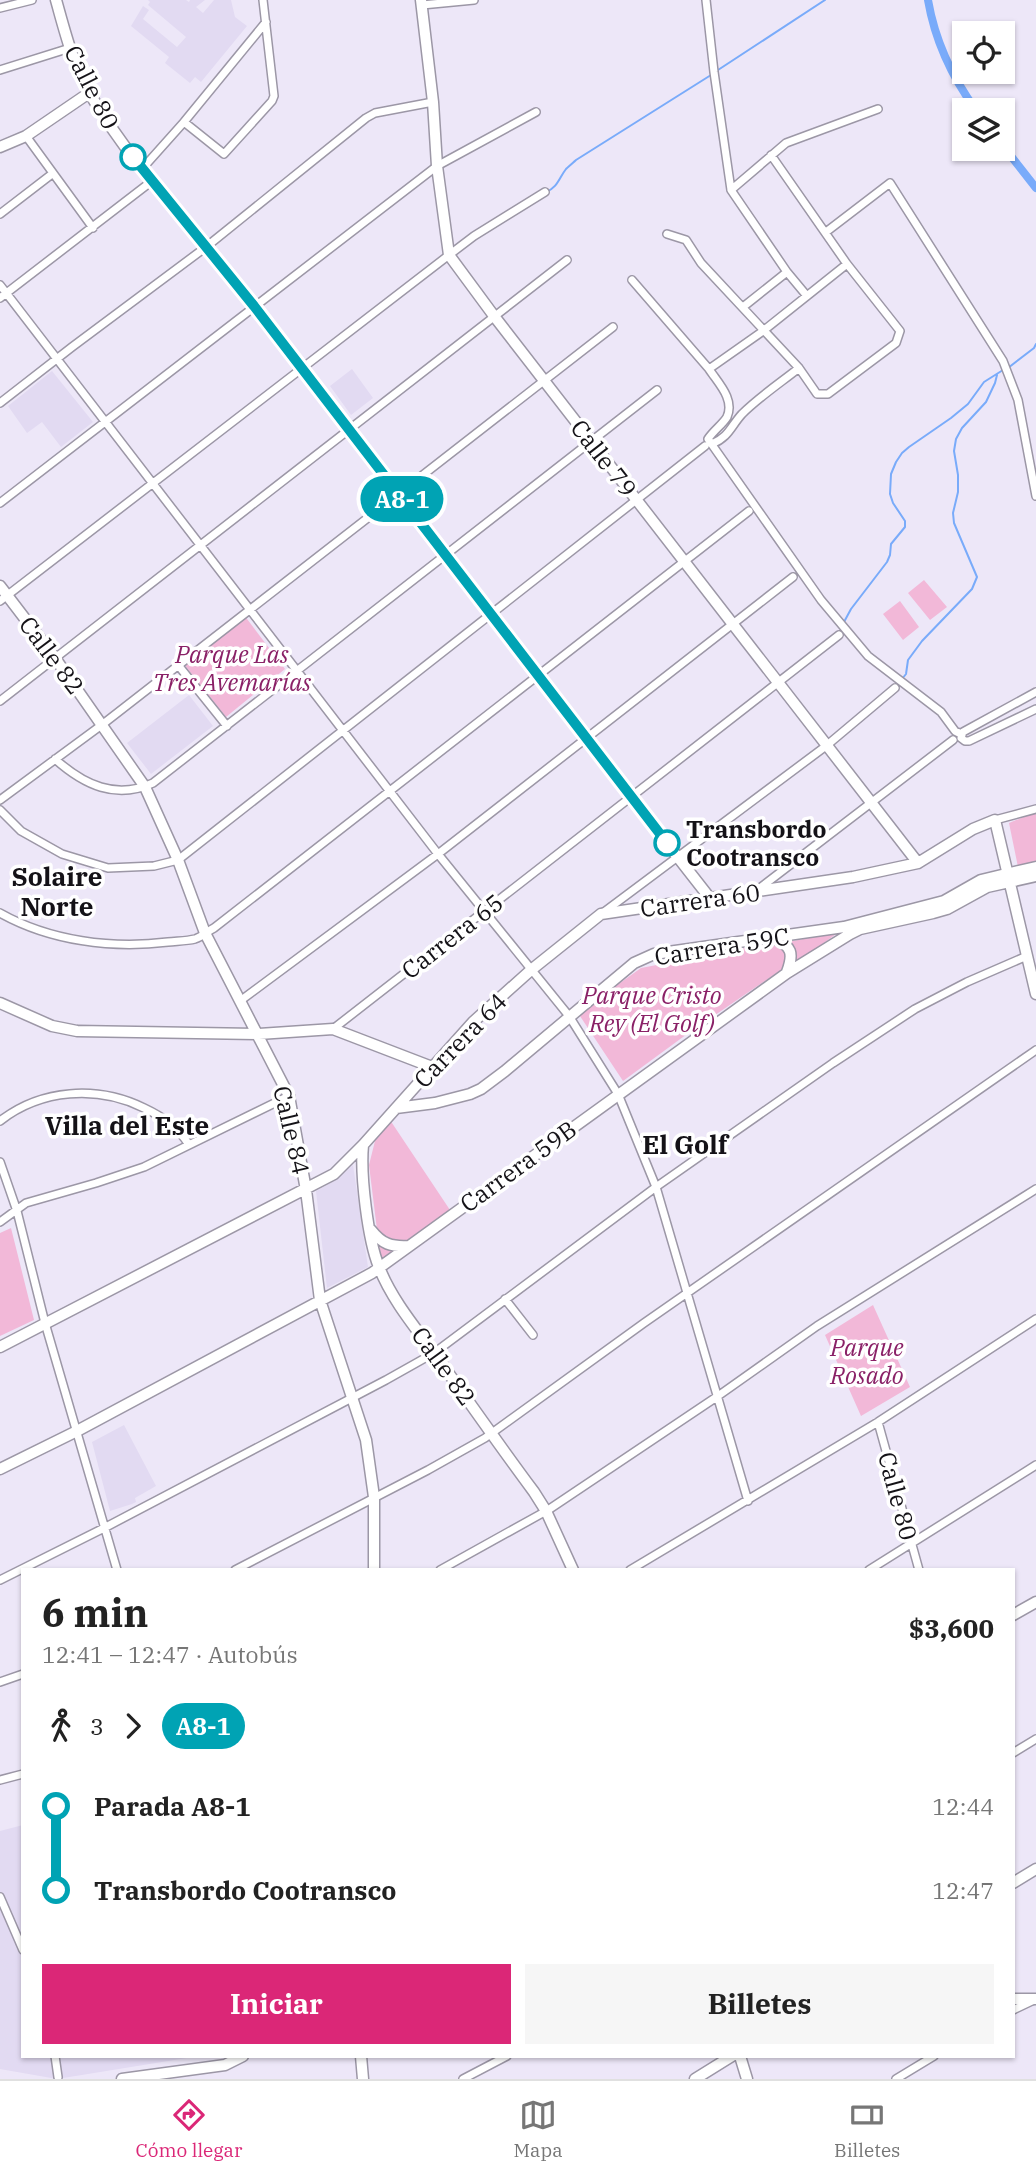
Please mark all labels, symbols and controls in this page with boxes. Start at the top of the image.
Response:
map controls [952,21,1015,161]
button: locate [952,21,1015,84]
street label: Calle 80 [57,40,127,134]
button: layers [952,98,1015,161]
unlabelled marker [120,144,146,170]
street label: Calle 79 [564,413,644,503]
line badge: A8-1 [353,476,451,522]
text: A8-1 [374,483,430,515]
street label: Calle 82 [12,609,92,701]
park label: Parque Las Tres Avemarías [153,638,311,698]
place label: Transbordo Cootransco [686,813,827,873]
marker: Transbordo Cootransco [654,830,680,856]
district label: Solaire Norte [11,859,103,923]
street label: Carrera 60 [638,876,762,924]
street label: Carrera 65 [395,886,509,986]
street label: Carrera 59C [652,920,792,972]
park label: Parque Cristo Rey (El Golf) [581,979,722,1039]
street label: Carrera 64 [407,985,513,1095]
street label: Calle 84 [266,1083,318,1177]
district label: Villa del Este [45,1108,209,1142]
street label: Carrera 59B [453,1113,583,1219]
district label: El Golf [642,1127,730,1161]
street label: Calle 82 [405,1320,483,1412]
park label: Parque Rosado [829,1331,904,1391]
street label: Calle 80 [871,1448,925,1544]
text: 6 min [42,1588,148,1637]
text: $3,600 [909,1611,994,1645]
text: 12:41 – 12:47 · Autobús [42,1639,298,1669]
icon: walk [42,1707,80,1745]
icon: forward [114,1707,152,1745]
text: A8-1 [176,1710,231,1742]
text: 3 [90,1711,104,1741]
text: Parada A8-1 [94,1789,251,1823]
text: 12:44 [932,1791,994,1821]
text: Transbordo Cootransco [94,1873,396,1907]
text: 12:47 [932,1875,994,1905]
button: Iniciar [42,1964,511,2044]
button: Billetes [525,1964,994,2044]
tab: Cómo llegar [136,2096,242,2162]
tab: Mapa [514,2096,563,2162]
tab: Billetes [834,2096,900,2162]

